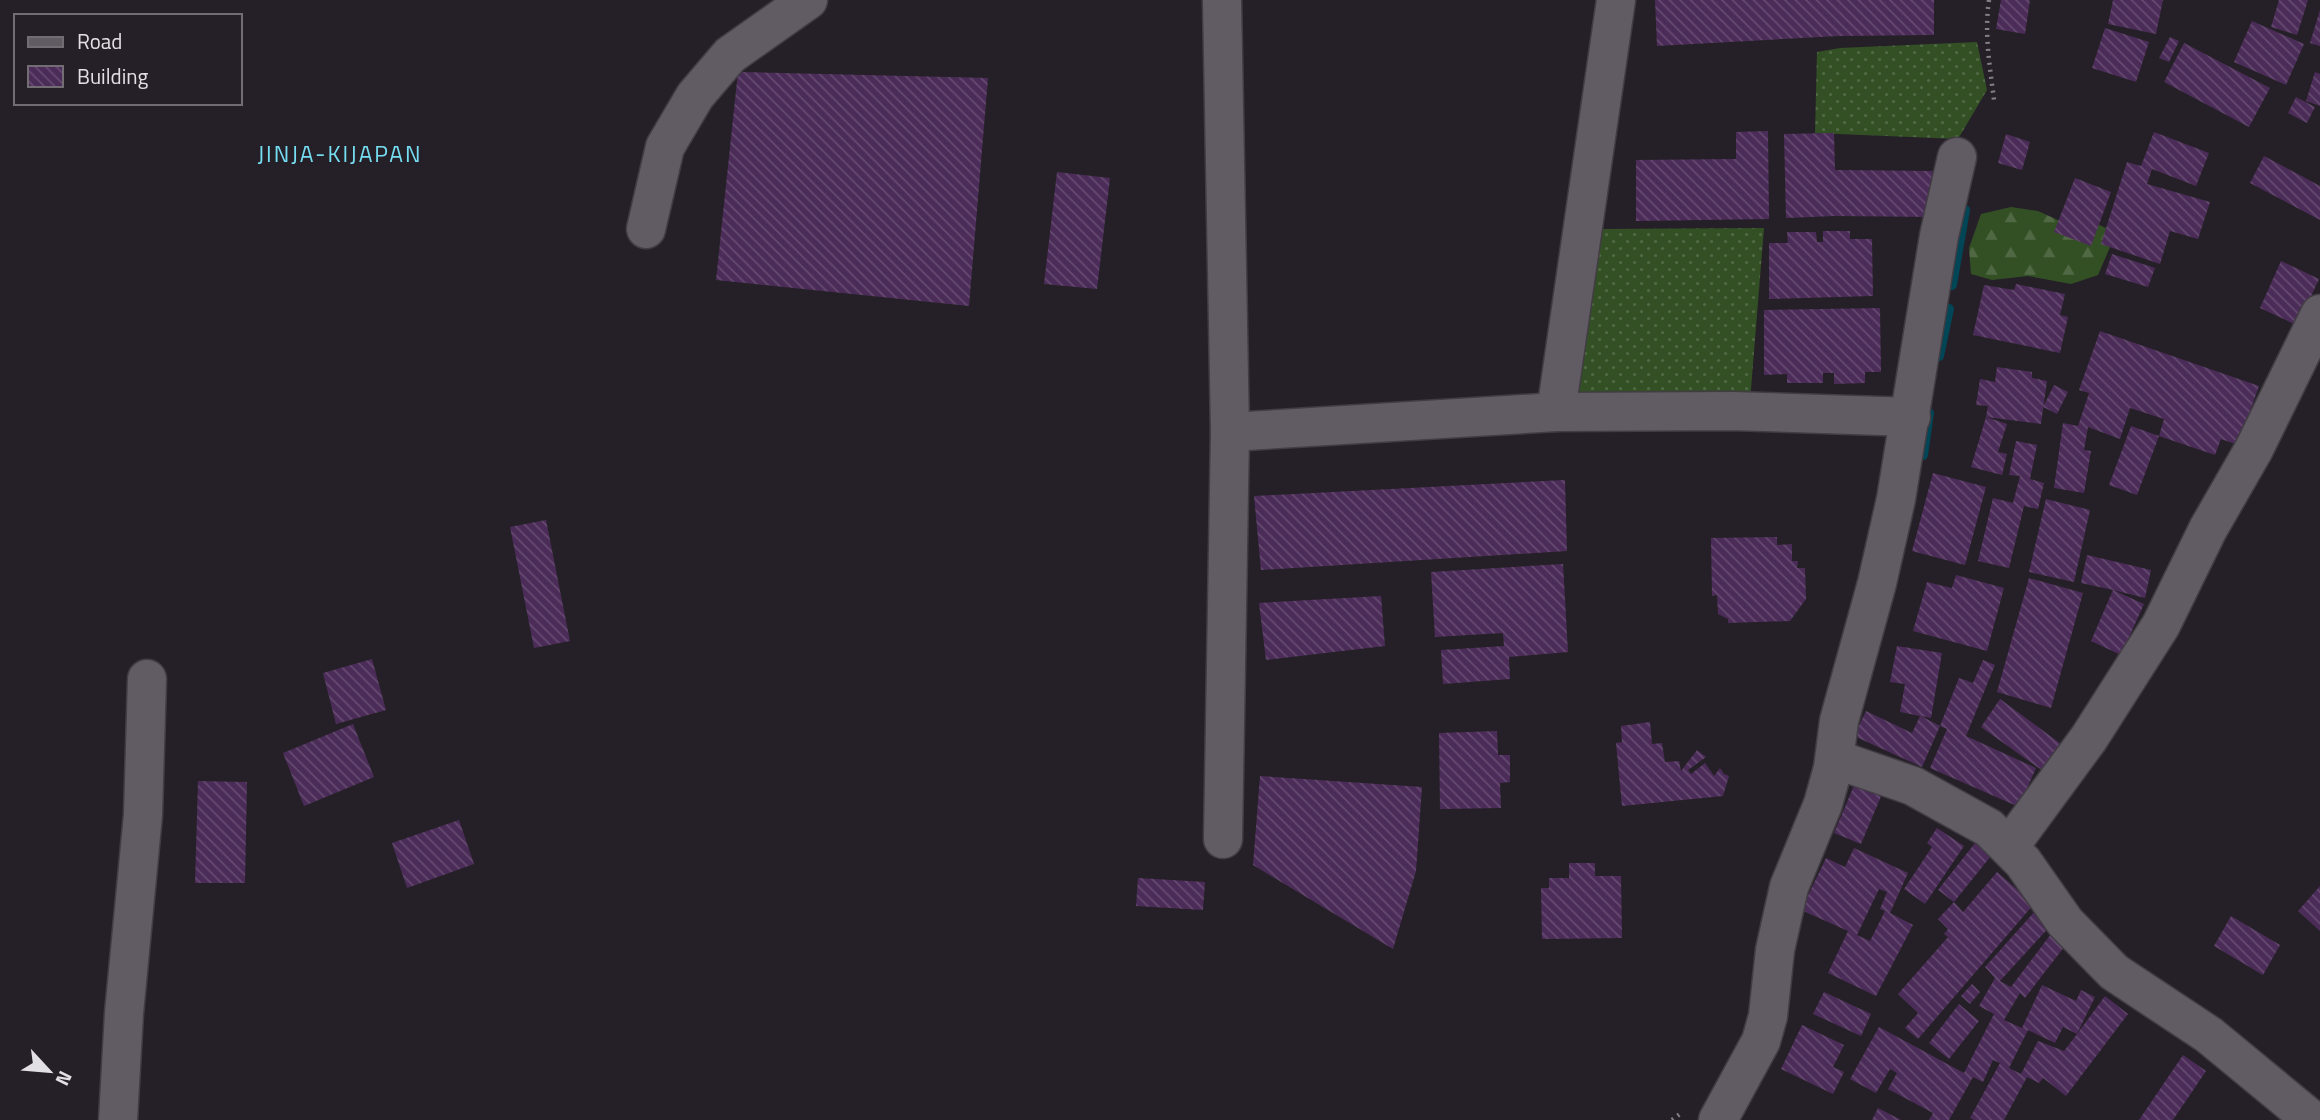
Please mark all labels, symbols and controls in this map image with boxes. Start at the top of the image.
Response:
legend [14,14,242,105]
text: Road [77,25,122,57]
text: Building [77,60,149,92]
district label: JINJA-KIJAPAN [257,136,423,171]
north arrow [14,1036,84,1106]
text: N [49,1066,81,1091]

